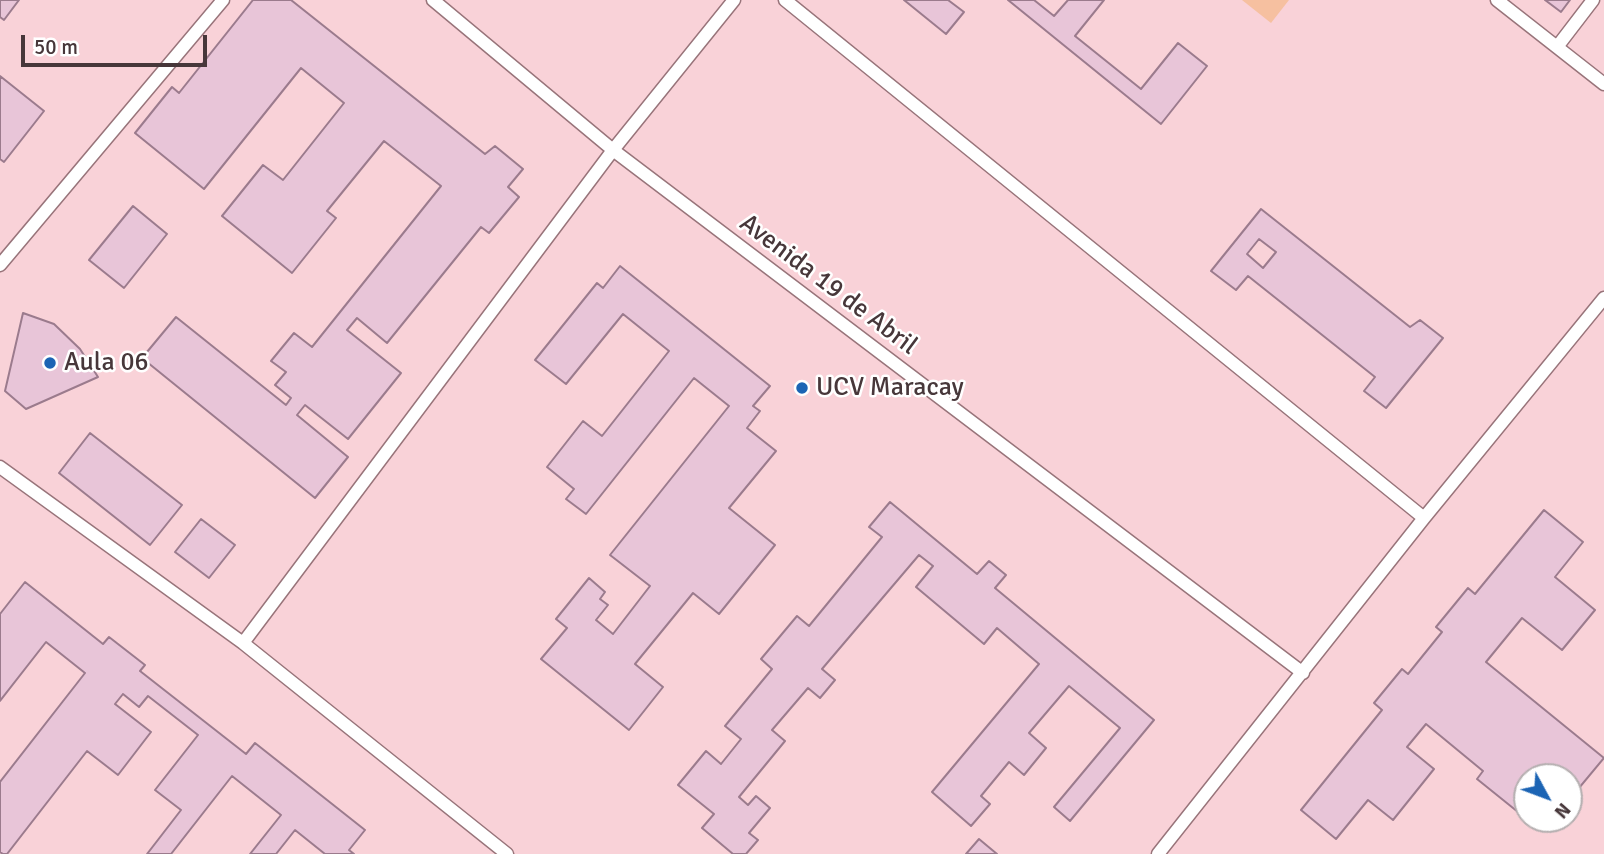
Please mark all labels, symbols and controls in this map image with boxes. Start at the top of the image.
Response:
scale bar [24,21,210,65]
text: 50 m [34,34,78,60]
street label: Avenida 19 de Abril [733,208,923,362]
place label: Aula 06 [64,347,149,379]
marker: Aula 06 [42,355,58,371]
place label: UCV Maracay [816,372,964,404]
marker: UCV Maracay [794,380,810,396]
north arrow [1513,763,1583,833]
text: N [1549,798,1576,823]

